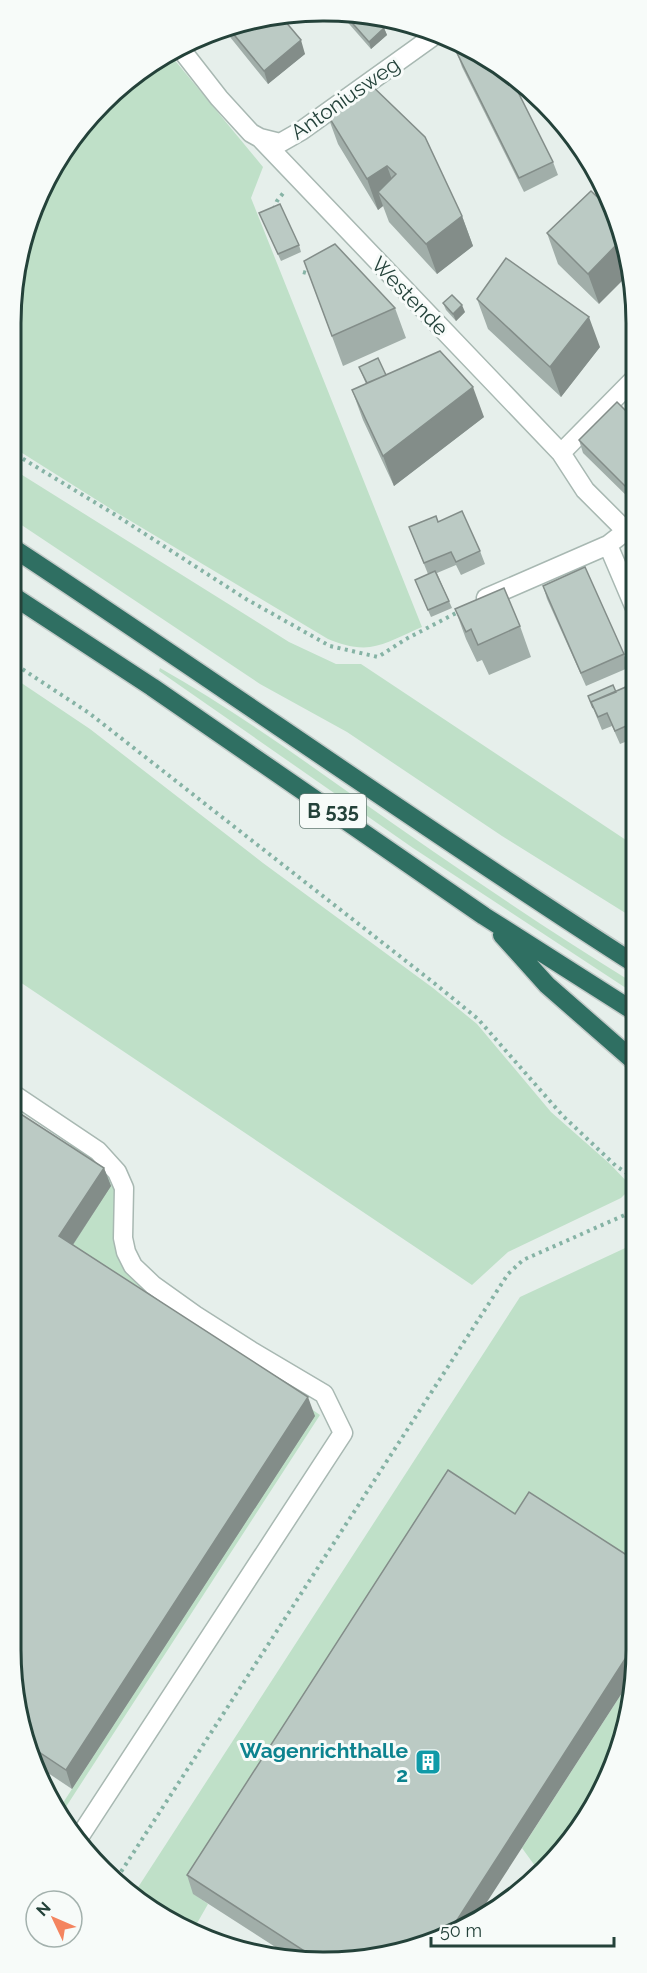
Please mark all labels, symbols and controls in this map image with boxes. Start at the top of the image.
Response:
street label: Antoniusweg [286,51,404,145]
street label: Westende [366,251,454,341]
road number: B 535 [300,794,366,828]
place label: Wagenrichthalle 2 [240,1738,408,1787]
building icon: Wagenrichthalle 2 [413,1747,443,1777]
north arrow [24,1889,84,1949]
text: N [32,1898,55,1920]
scale bar [431,1910,614,1948]
text: 50 m [440,1920,482,1941]

